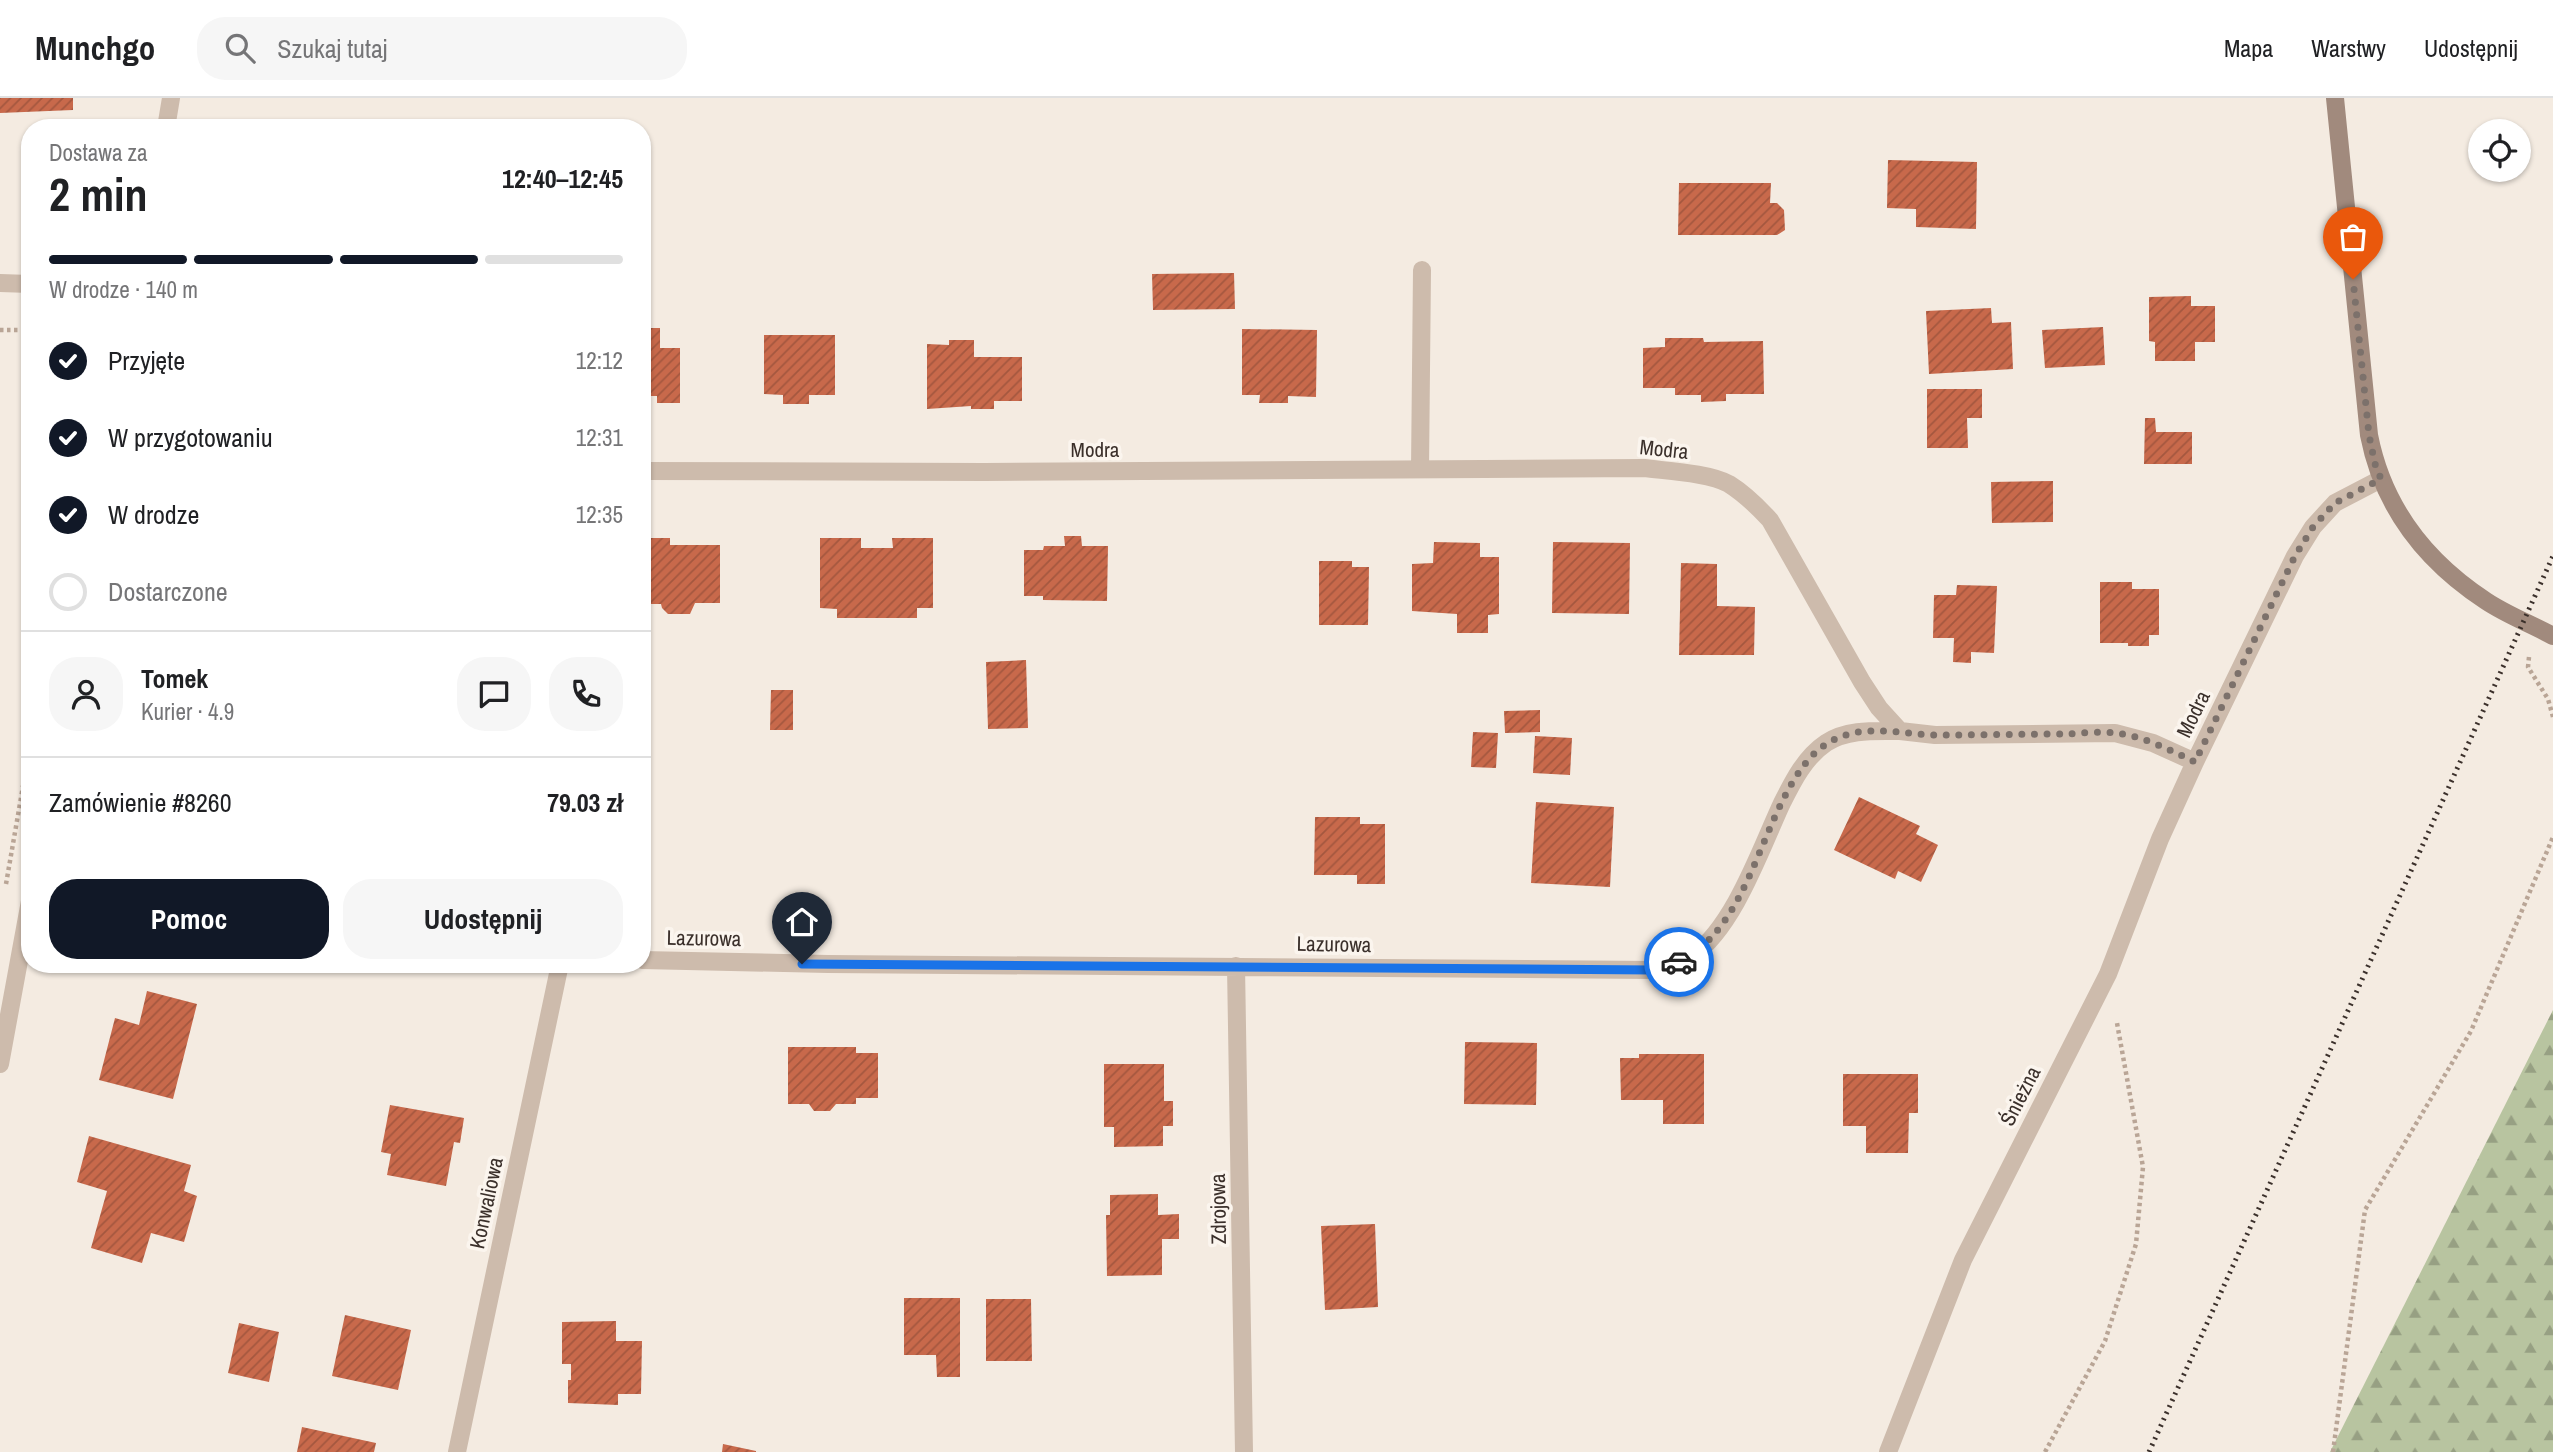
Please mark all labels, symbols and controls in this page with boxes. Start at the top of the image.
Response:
search box [197,17,687,80]
text: Munchgo [35,26,155,70]
icon: search [221,29,259,67]
text: Szukaj tutaj [277,31,387,66]
text: Mapa [2224,32,2273,64]
text: Warstwy [2311,32,2386,64]
text: Udostępnij [2424,32,2518,64]
map controls [2468,119,2531,182]
button: locate [2468,119,2531,182]
text: Dostawa za [49,137,148,168]
text: 12:40–12:45 [502,161,623,196]
text: 2 min [49,163,148,225]
pin [2323,207,2383,279]
icon: bag [2334,218,2372,256]
text: W drodze · 140 m [49,274,198,305]
icon: check [49,342,87,380]
text: Przyjęte [108,343,185,378]
text: 12:12 [576,345,623,376]
icon: check [49,419,87,457]
text: W przygotowaniu [108,420,273,455]
text: 12:31 [576,422,623,453]
street label: Modra [1638,432,1690,466]
street label: Modra [1071,435,1120,464]
icon: check [49,496,87,534]
text: W drodze [108,497,199,532]
text: 12:35 [576,499,623,530]
text: Dostarczone [108,574,228,609]
button: person [49,657,123,731]
button: chat [457,657,531,731]
button: phone [549,657,623,731]
text: Tomek [141,661,208,696]
street label: Modra [2169,685,2217,742]
text: Kurier · 4.9 [141,696,234,727]
text: Zamówienie #8260 [49,785,232,820]
text: 79.03 zł [547,785,623,820]
button: Pomoc [49,879,329,959]
button: Udostępnij [343,879,623,959]
pin [772,892,832,964]
icon: home [783,903,821,941]
street label: Lazurowa [666,923,742,953]
courier [1644,927,1714,997]
street label: Lazurowa [1296,929,1372,959]
icon: car [1660,943,1698,981]
street label: Śnieżna [1993,1061,2047,1131]
street label: Konwaliowa [462,1154,510,1251]
street label: Zdrojowa [1203,1173,1233,1245]

